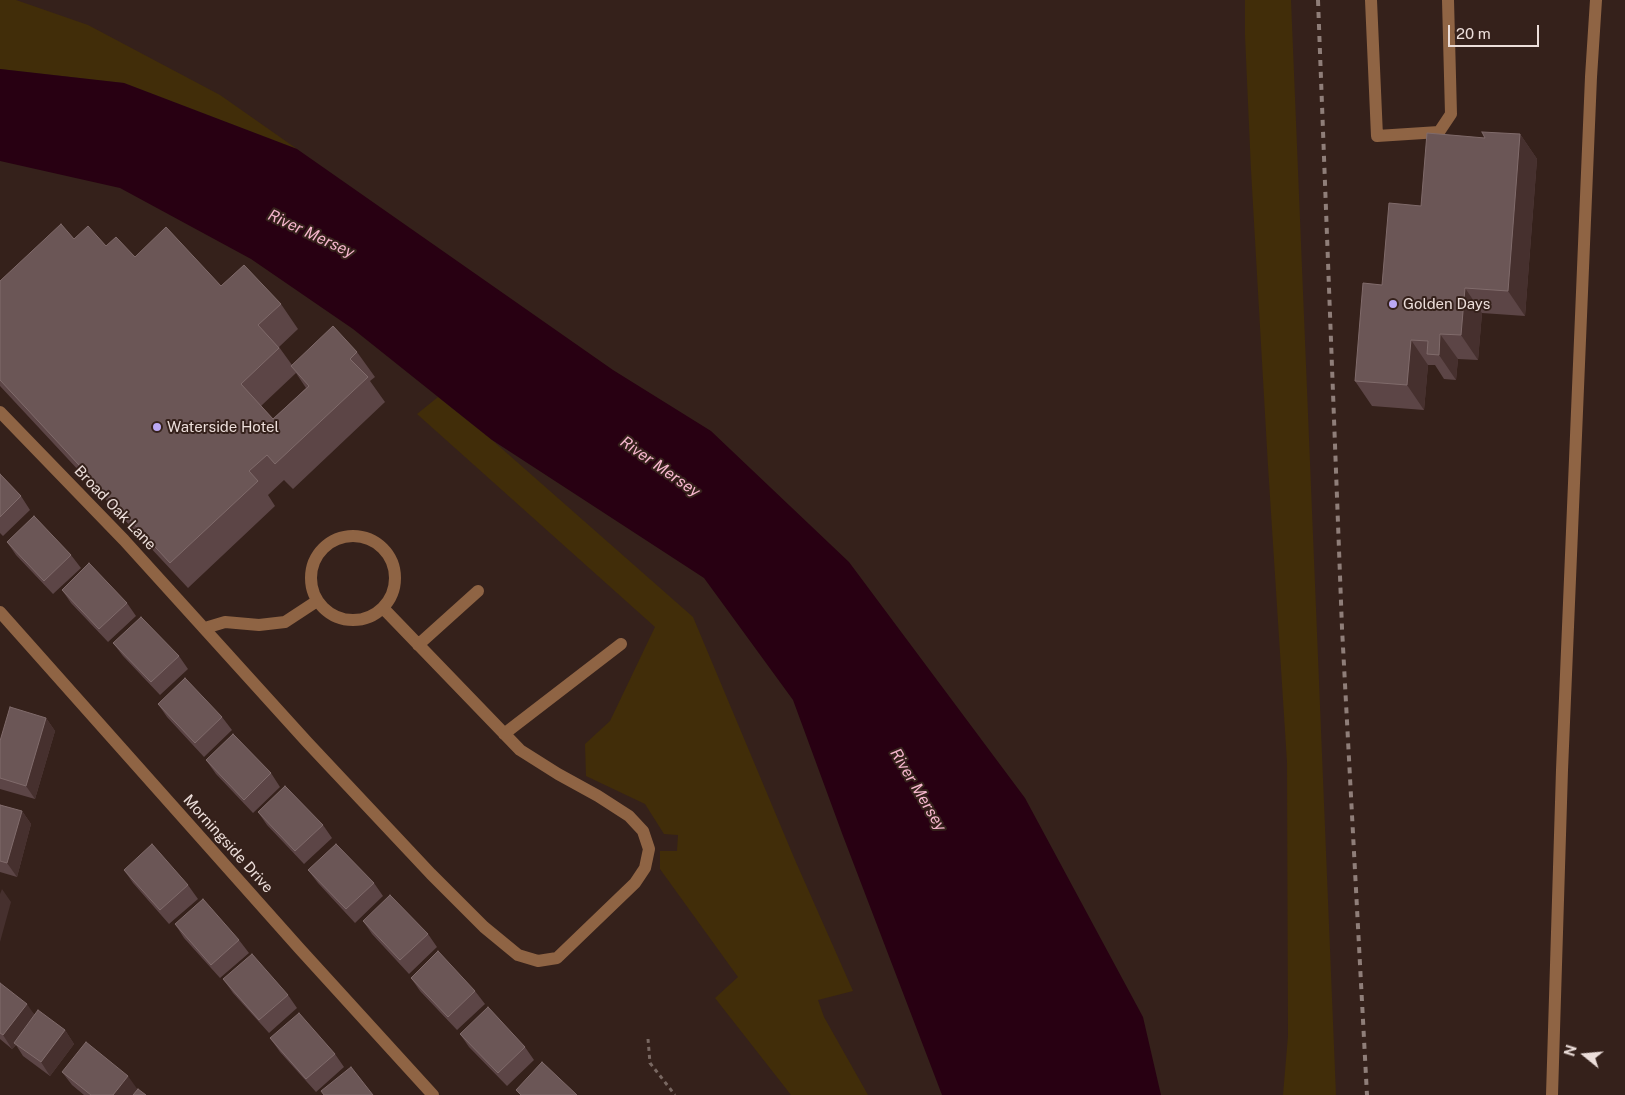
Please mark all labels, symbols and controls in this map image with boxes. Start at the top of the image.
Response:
scale bar [1450,15,1541,47]
text: 20 m [1456,25,1491,42]
water label: River Mersey [265,206,357,262]
place label: Golden Days [1403,295,1490,313]
marker: Golden Days [1387,298,1399,310]
place label: Waterside Hotel [167,418,279,436]
marker: Waterside Hotel [151,421,163,433]
water label: River Mersey [616,432,704,502]
street label: Broad Oak Lane [70,462,160,554]
water label: River Mersey [886,745,950,835]
street label: Morningside Drive [179,791,277,897]
north arrow [1560,1030,1610,1080]
text: N [1561,1043,1580,1058]

